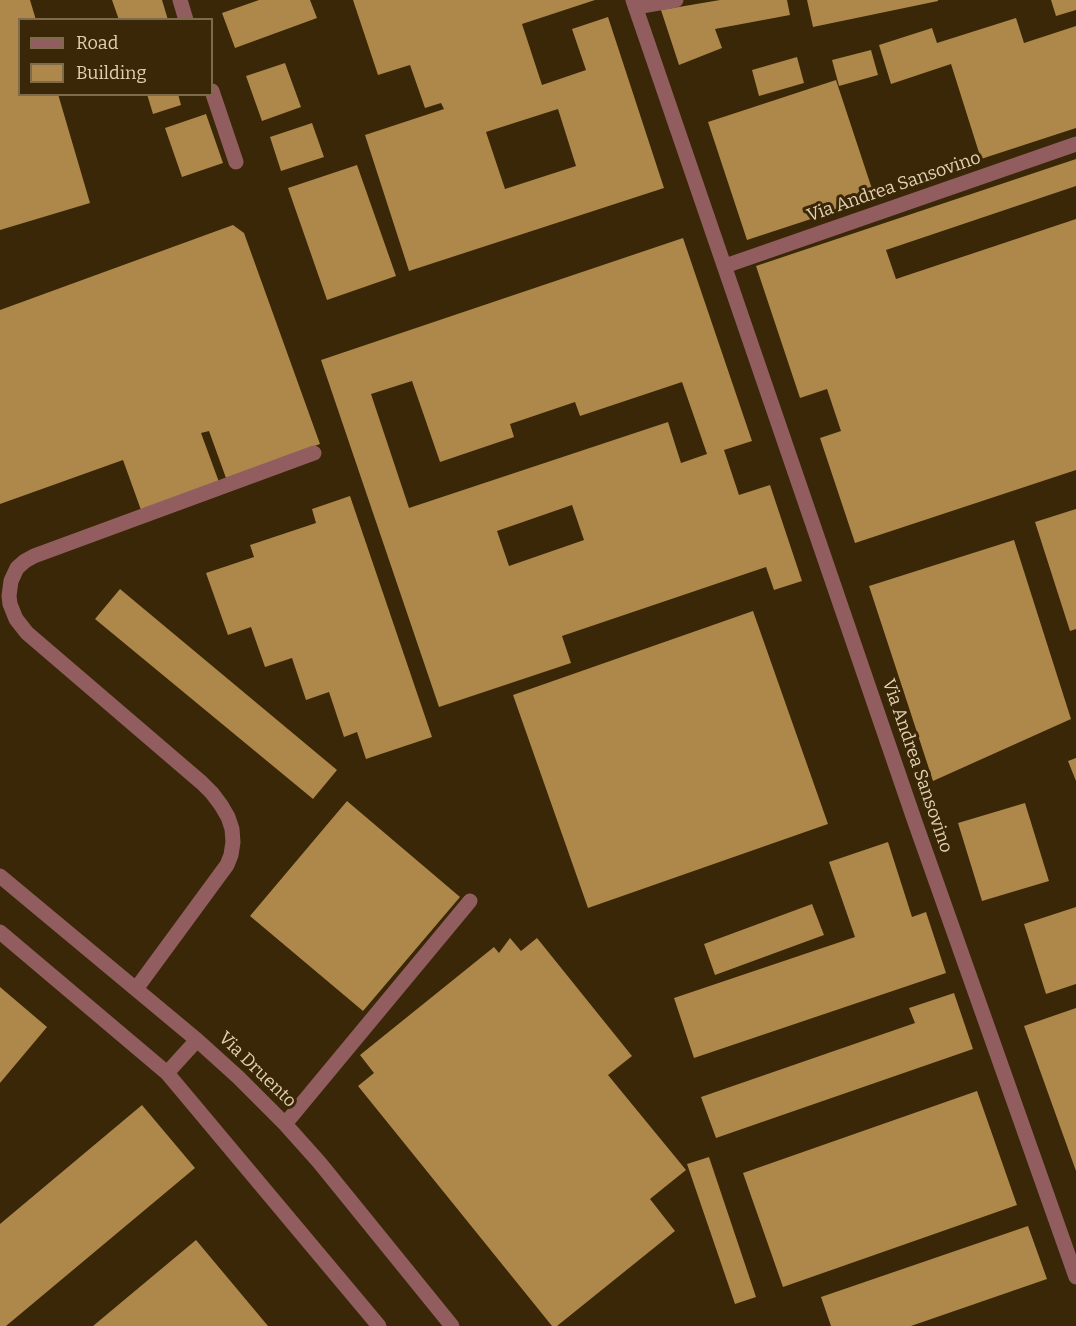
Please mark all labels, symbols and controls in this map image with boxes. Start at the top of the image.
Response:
legend [18,18,213,96]
text: Road [76,32,118,54]
text: Building [76,62,147,84]
street label: Via Andrea Sansovino [804,147,984,227]
street label: Via Andrea Sansovino [877,676,957,856]
street label: Via Druento [214,1028,300,1112]

